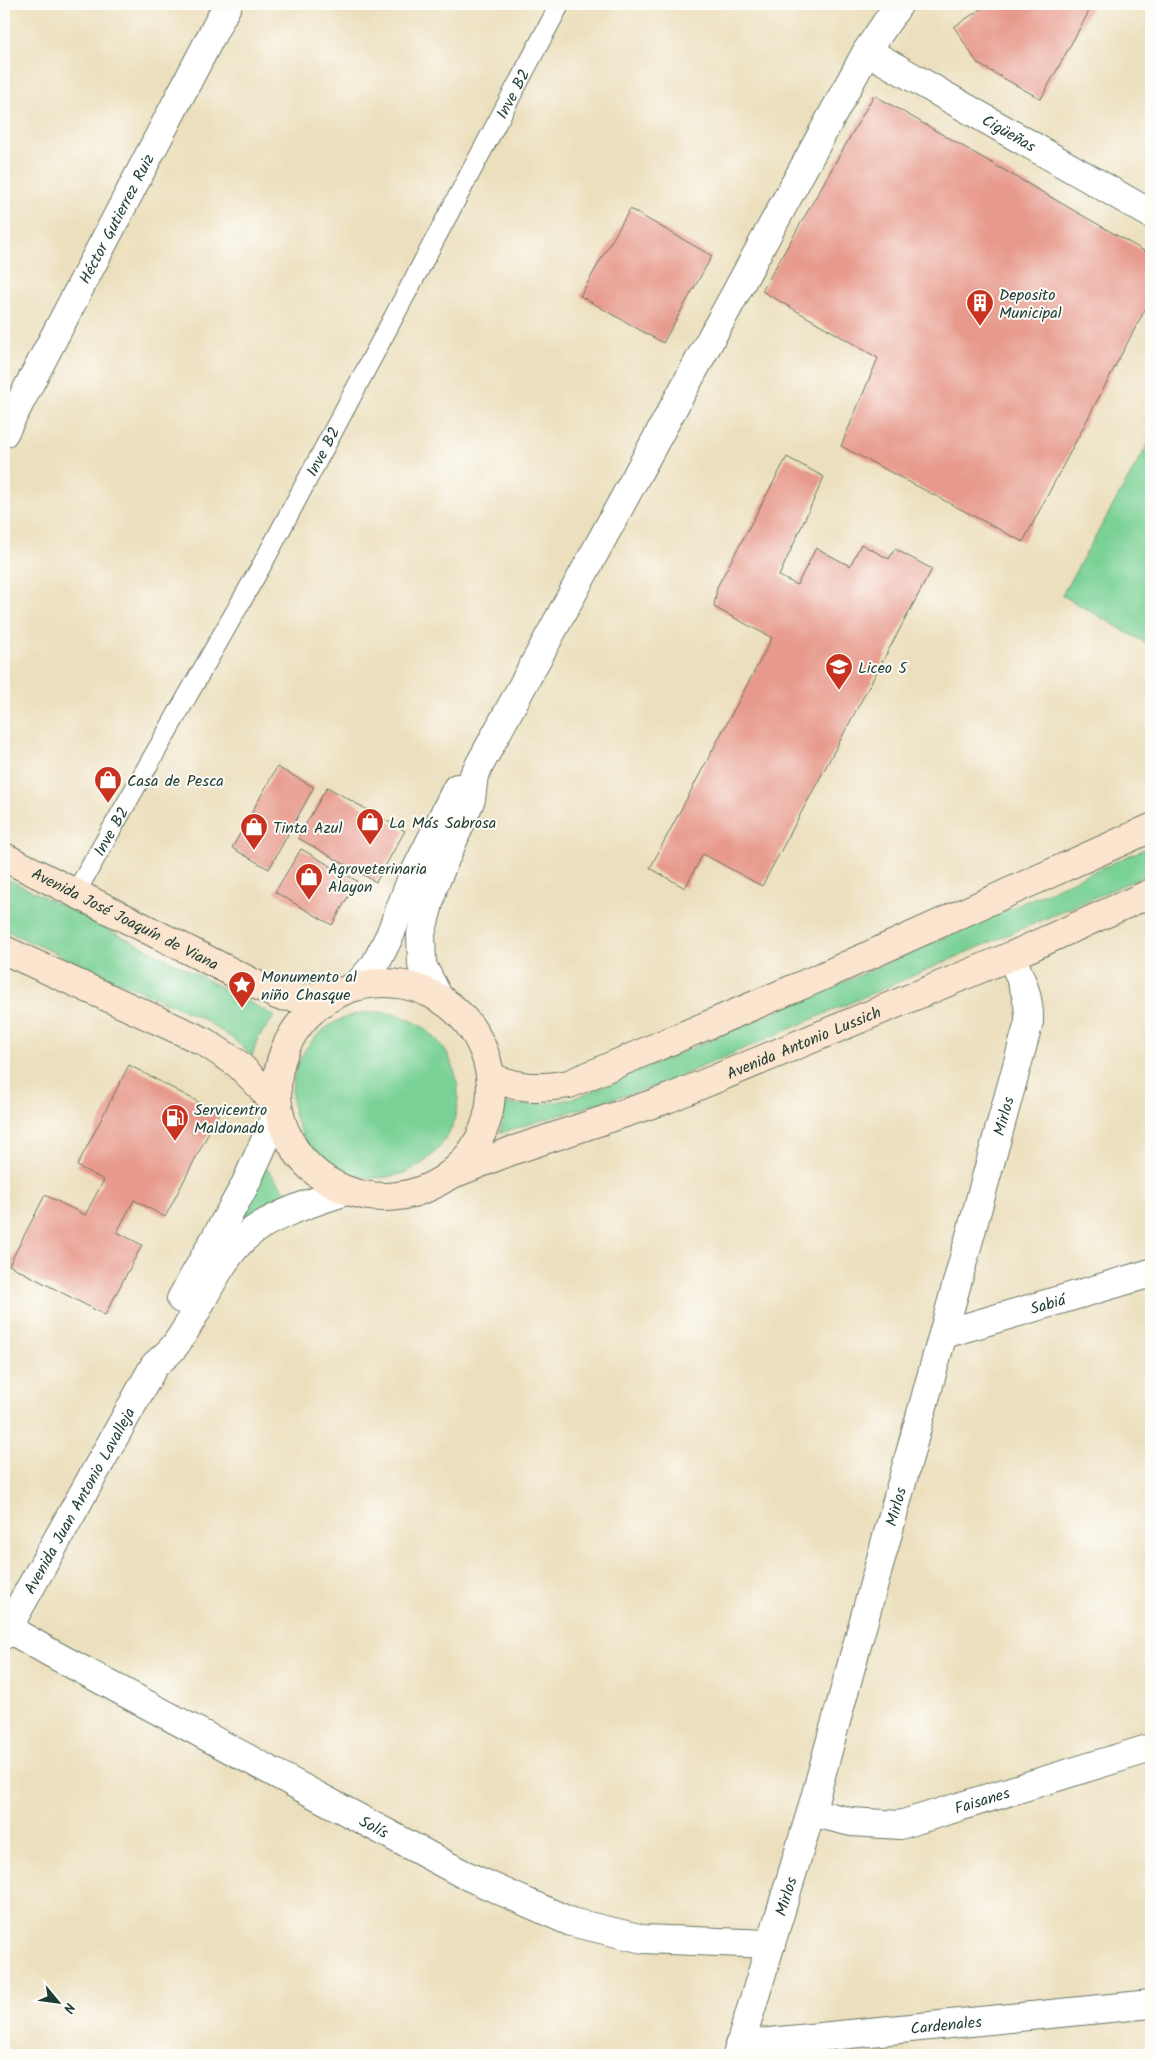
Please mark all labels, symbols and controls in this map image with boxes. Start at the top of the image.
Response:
street label: Inve B2 [490,65,537,124]
street label: Cigüeñas [977,108,1040,159]
street label: Héctor Gutierrez Ruiz [73,150,162,289]
place label: Deposito Municipal [999,283,1062,326]
building icon: Deposito Municipal [965,288,995,327]
street label: Inve B2 [300,422,347,481]
school or university icon: Liceo 5 [824,652,854,691]
place label: Liceo 5 [858,656,909,681]
shop icon: Casa de Pesca [93,765,123,804]
place label: Casa de Pesca [127,769,224,794]
street label: Inve B2 [88,802,136,861]
shop icon: La Más Sabrosa [355,807,385,846]
place label: La Más Sabrosa [389,811,496,836]
shop icon: Tinta Azul [239,812,269,851]
place label: Tinta Azul [273,816,342,841]
place label: Agroveterinaria Alayon [328,857,427,900]
street label: Avenida José Joaquín de Viana [27,862,223,977]
shop icon: Agroveterinaria Alayon [294,862,324,901]
place label: Monumento al niño Chasque [261,965,357,1008]
place icon: Monumento al niño Chasque [227,970,257,1009]
street label: Avenida Antonio Lussich [723,1000,885,1087]
street label: Mirlos [987,1094,1022,1139]
place label: Servicentro Maldonado [194,1098,267,1141]
fuel station icon: Servicentro Maldonado [160,1103,190,1142]
street label: Sabiá [1027,1287,1070,1322]
street label: Avenida Juan Antonio Lavalleja [18,1403,143,1599]
street label: Mirlos [879,1484,914,1529]
street label: Faisanes [952,1781,1013,1822]
street label: Solís [354,1810,393,1846]
street label: Mirlos [769,1874,805,1919]
north arrow [32,1976,82,2026]
text: N [57,1999,80,2017]
street label: Cardenales [909,2010,983,2042]

